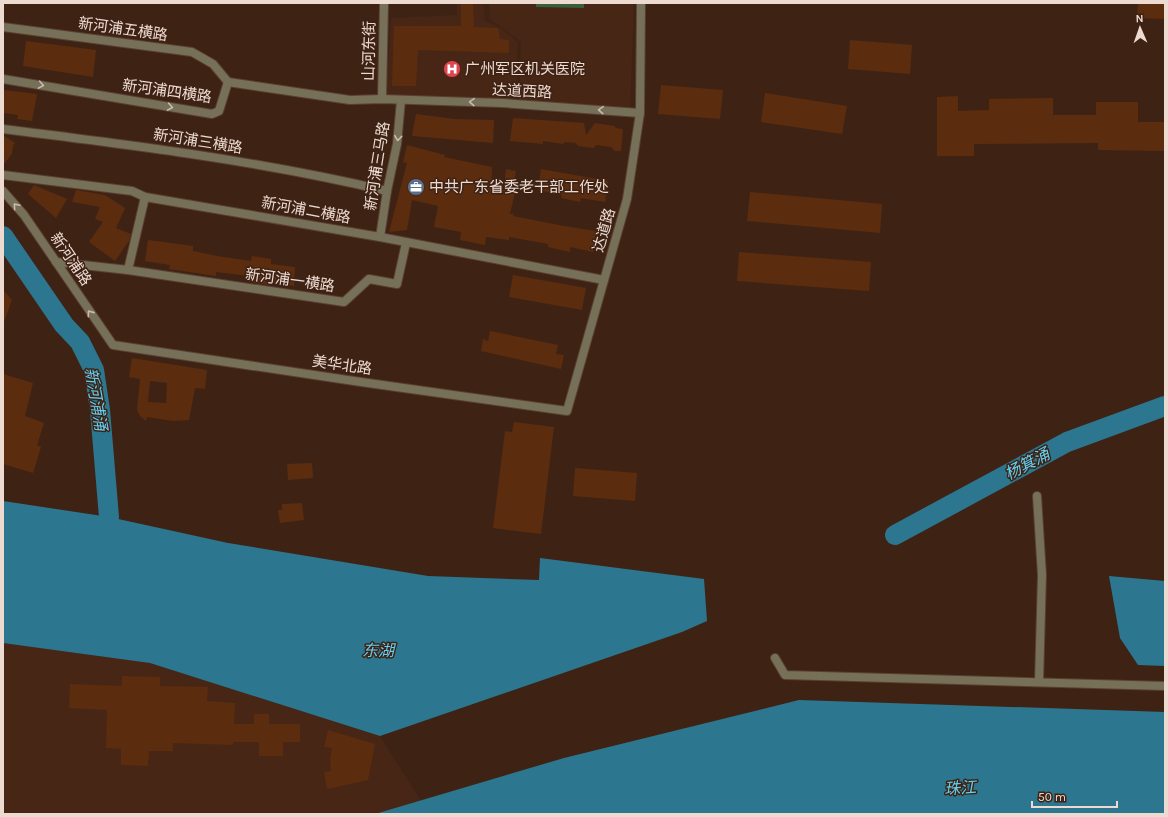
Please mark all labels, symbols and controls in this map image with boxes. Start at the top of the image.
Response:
north arrow [1120,8,1160,48]
text: N [1135,12,1144,25]
street label: 新河浦五横路 [77,14,169,44]
street label: 山河东街 [359,21,379,81]
hospital icon: 广州军区机关医院 [442,59,462,79]
place label: 广州军区机关医院 [465,60,585,78]
street label: 新河浦四横路 [121,76,213,106]
one-way arrow [38,80,45,89]
street label: 达道西路 [492,80,552,102]
one-way arrow [469,98,475,106]
one-way arrow [166,102,173,111]
one-way arrow [598,106,604,115]
street label: 新河浦三马路 [361,120,393,212]
street label: 新河浦三横路 [152,125,244,157]
one-way arrow [393,135,402,141]
office icon: 中共广东省委老干部工作处 [406,177,426,197]
place label: 中共广东省委老干部工作处 [429,178,609,196]
street label: 新河浦二横路 [260,193,352,227]
one-way arrow [14,203,21,211]
street label: 达道路 [589,206,619,254]
street label: 新河浦路 [47,229,95,289]
street label: 新河浦一横路 [244,265,336,295]
one-way arrow [88,310,95,317]
street label: 美华北路 [311,352,373,378]
water label: 新河浦涌 [81,366,111,434]
water label: 杨箕涌 [1001,443,1054,484]
water label: 东湖 [362,641,397,660]
water label: 珠江 [943,777,979,799]
scale bar [1032,783,1117,809]
text: 50 m [1038,790,1066,804]

